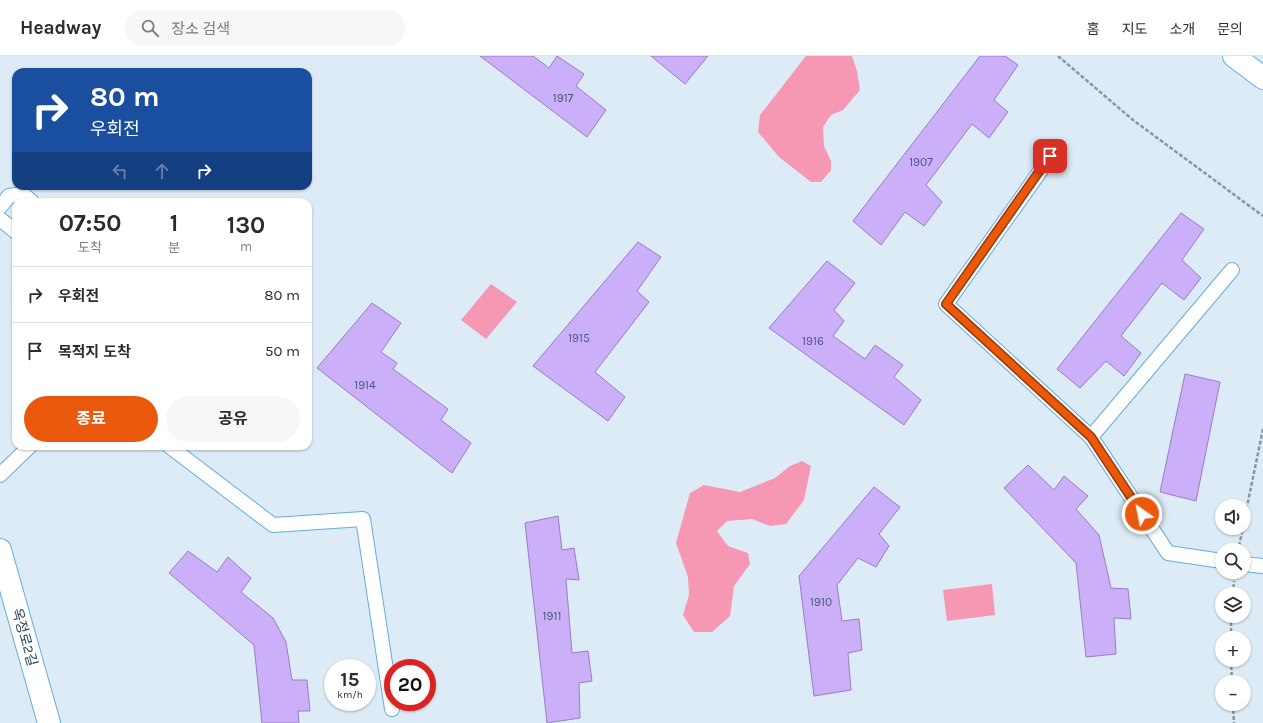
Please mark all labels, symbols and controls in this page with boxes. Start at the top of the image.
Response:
search box [125,10,405,46]
text: Headway [20,17,101,39]
icon: search [139,17,161,39]
text: 장소 검색 [171,20,230,38]
text: 홈 [1087,21,1100,38]
text: 지도 [1122,21,1147,38]
text: 소개 [1169,21,1195,38]
text: 문의 [1217,21,1243,38]
text: 80 m [90,80,159,113]
icon: right [24,84,76,136]
house number: 1917 [553,91,574,105]
text: 우회전 [90,118,140,140]
pin [1033,139,1067,173]
icon: arrive [1039,145,1061,167]
house number: 1907 [909,155,933,169]
icon: left [109,160,131,182]
icon: ahead [151,160,173,182]
icon: right [193,160,215,182]
text: 07:50 [59,209,121,237]
text: 1 [170,209,178,237]
text: 130 [227,211,265,239]
text: m [240,239,252,254]
text: 도착 [78,240,102,255]
text: 분 [168,240,180,255]
icon: right [24,284,46,306]
text: 80 m [264,286,300,304]
text: 우회전 [58,287,99,305]
house number: 1915 [568,331,590,345]
house number: 1916 [802,334,824,348]
icon: arrive [24,340,46,362]
text: 50 m [265,342,300,360]
text: 목적지 도착 [58,343,131,361]
house number: 1914 [354,378,376,392]
button: 종료 [24,396,158,442]
button: 공유 [166,396,300,442]
position arrow [1121,493,1163,535]
map controls [1215,499,1251,711]
button: sound [1215,499,1251,535]
button: search [1215,543,1251,579]
button: layers [1215,587,1251,623]
house number: 1910 [810,595,832,609]
street label: 옥정로2길 [8,606,41,668]
house number: 1911 [543,609,561,623]
button: + [1215,631,1251,667]
speed limit sign: 20 [384,659,436,711]
text: 15 [341,668,359,691]
button: − [1215,675,1251,711]
text: km/h [337,689,363,701]

